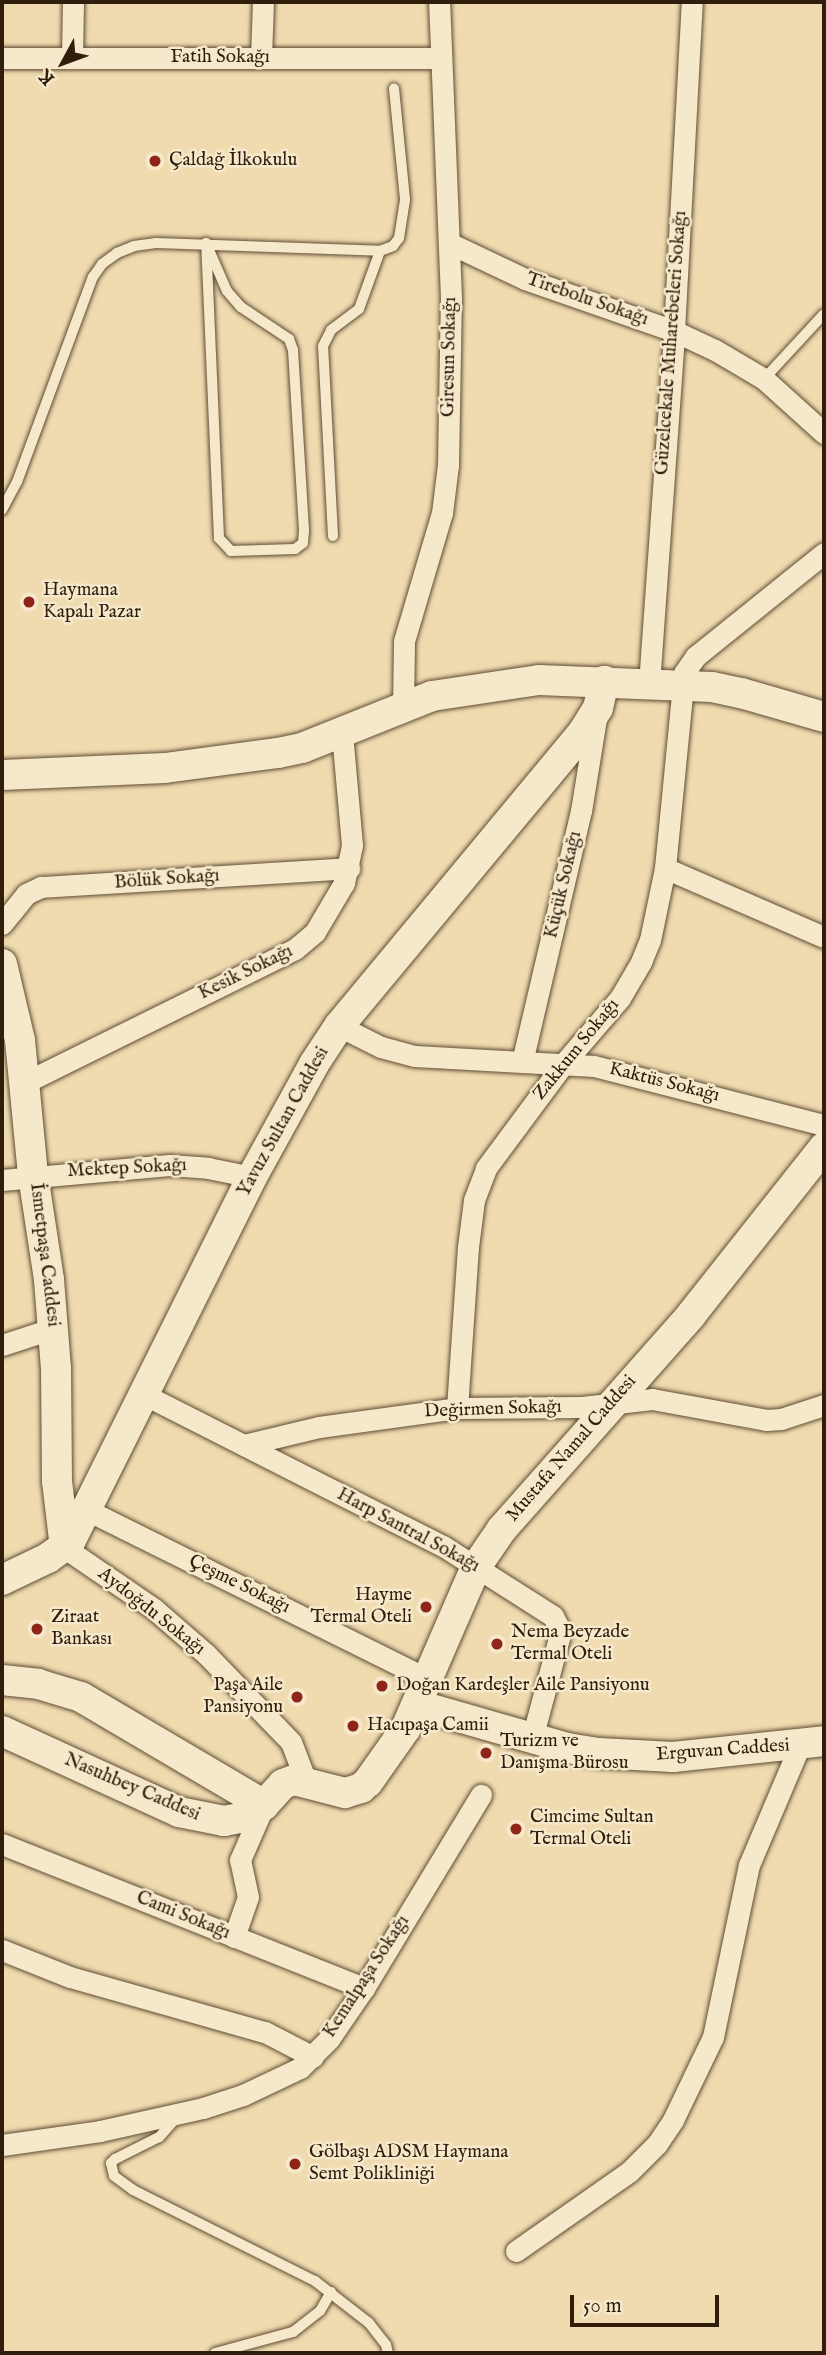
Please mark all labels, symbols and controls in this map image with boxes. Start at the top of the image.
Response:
north arrow [28,28,98,98]
street label: Fatih Sokağı [170,47,270,69]
text: K [34,64,61,90]
place label: Çaldağ İlkokulu [169,150,297,172]
marker: Çaldağ İlkokulu [147,153,163,169]
street label: Güzelcekale Muharebeleri Sokağı [651,210,693,476]
street label: Tirebolu Sokağı [523,268,651,332]
street label: Giresun Sokağı [438,297,462,417]
place label: Haymana Kapalı Pazar [43,580,141,624]
marker: Haymana Kapalı Pazar [21,594,37,610]
street label: Küçük Sokağı [541,829,587,941]
street label: Bölük Sokağı [113,865,221,895]
street label: Kesik Sokağı [195,940,297,1006]
street label: Zakkum Sokağı [529,995,625,1105]
street label: Yavuz Sultan Caddesi [233,1043,335,1201]
street label: Kaktüs Sokağı [606,1058,722,1108]
street label: Mektep Sokağı [67,1154,187,1184]
street label: İsmetpaşa Caddesi [24,1182,64,1328]
street label: Mustafa Namal Caddesi [502,1371,642,1527]
street label: Değirmen Sokağı [424,1396,562,1424]
street label: Harp Santral Sokağı [333,1484,483,1578]
street label: Çeşme Sokağı [185,1551,293,1619]
street label: Aydoğdu Sokağı [93,1563,209,1661]
place label: Hayme Termal Oteli [311,1585,412,1629]
marker: Hayme Termal Oteli [418,1599,434,1615]
place label: Ziraat Bankası [51,1607,112,1651]
marker: Ziraat Bankası [29,1621,45,1637]
place label: Nema Beyzade Termal Oteli [511,1622,629,1666]
marker: Nema Beyzade Termal Oteli [489,1636,505,1652]
place label: Paşa Aile Pansiyonu [203,1675,283,1719]
place label: Doğan Kardeşler Aile Pansiyonu [396,1675,650,1697]
marker: Doğan Kardeşler Aile Pansiyonu [374,1678,390,1694]
marker: Paşa Aile Pansiyonu [289,1689,305,1705]
place label: Hacıpaşa Camii [367,1715,489,1737]
marker: Hacıpaşa Camii [345,1718,361,1734]
place label: Turizm ve Danışma Bürosu [500,1731,629,1775]
street label: Erguvan Caddesi [656,1735,790,1767]
marker: Turizm ve Danışma Bürosu [478,1745,494,1761]
street label: Nasuhbey Caddesi [60,1749,204,1827]
place label: Cimcime Sultan Termal Oteli [530,1807,654,1851]
marker: Cimcime Sultan Termal Oteli [508,1821,524,1837]
street label: Cami Sokağı [133,1887,233,1945]
street label: Kemalpaşa Sokağı [319,1911,415,2043]
place label: Gölbaşı ADSM Haymana Semt Polikliniği [309,2142,509,2186]
marker: Gölbaşı ADSM Haymana Semt Polikliniği [287,2156,303,2172]
scale bar [574,2282,723,2326]
text: 50 m [583,2293,622,2320]

